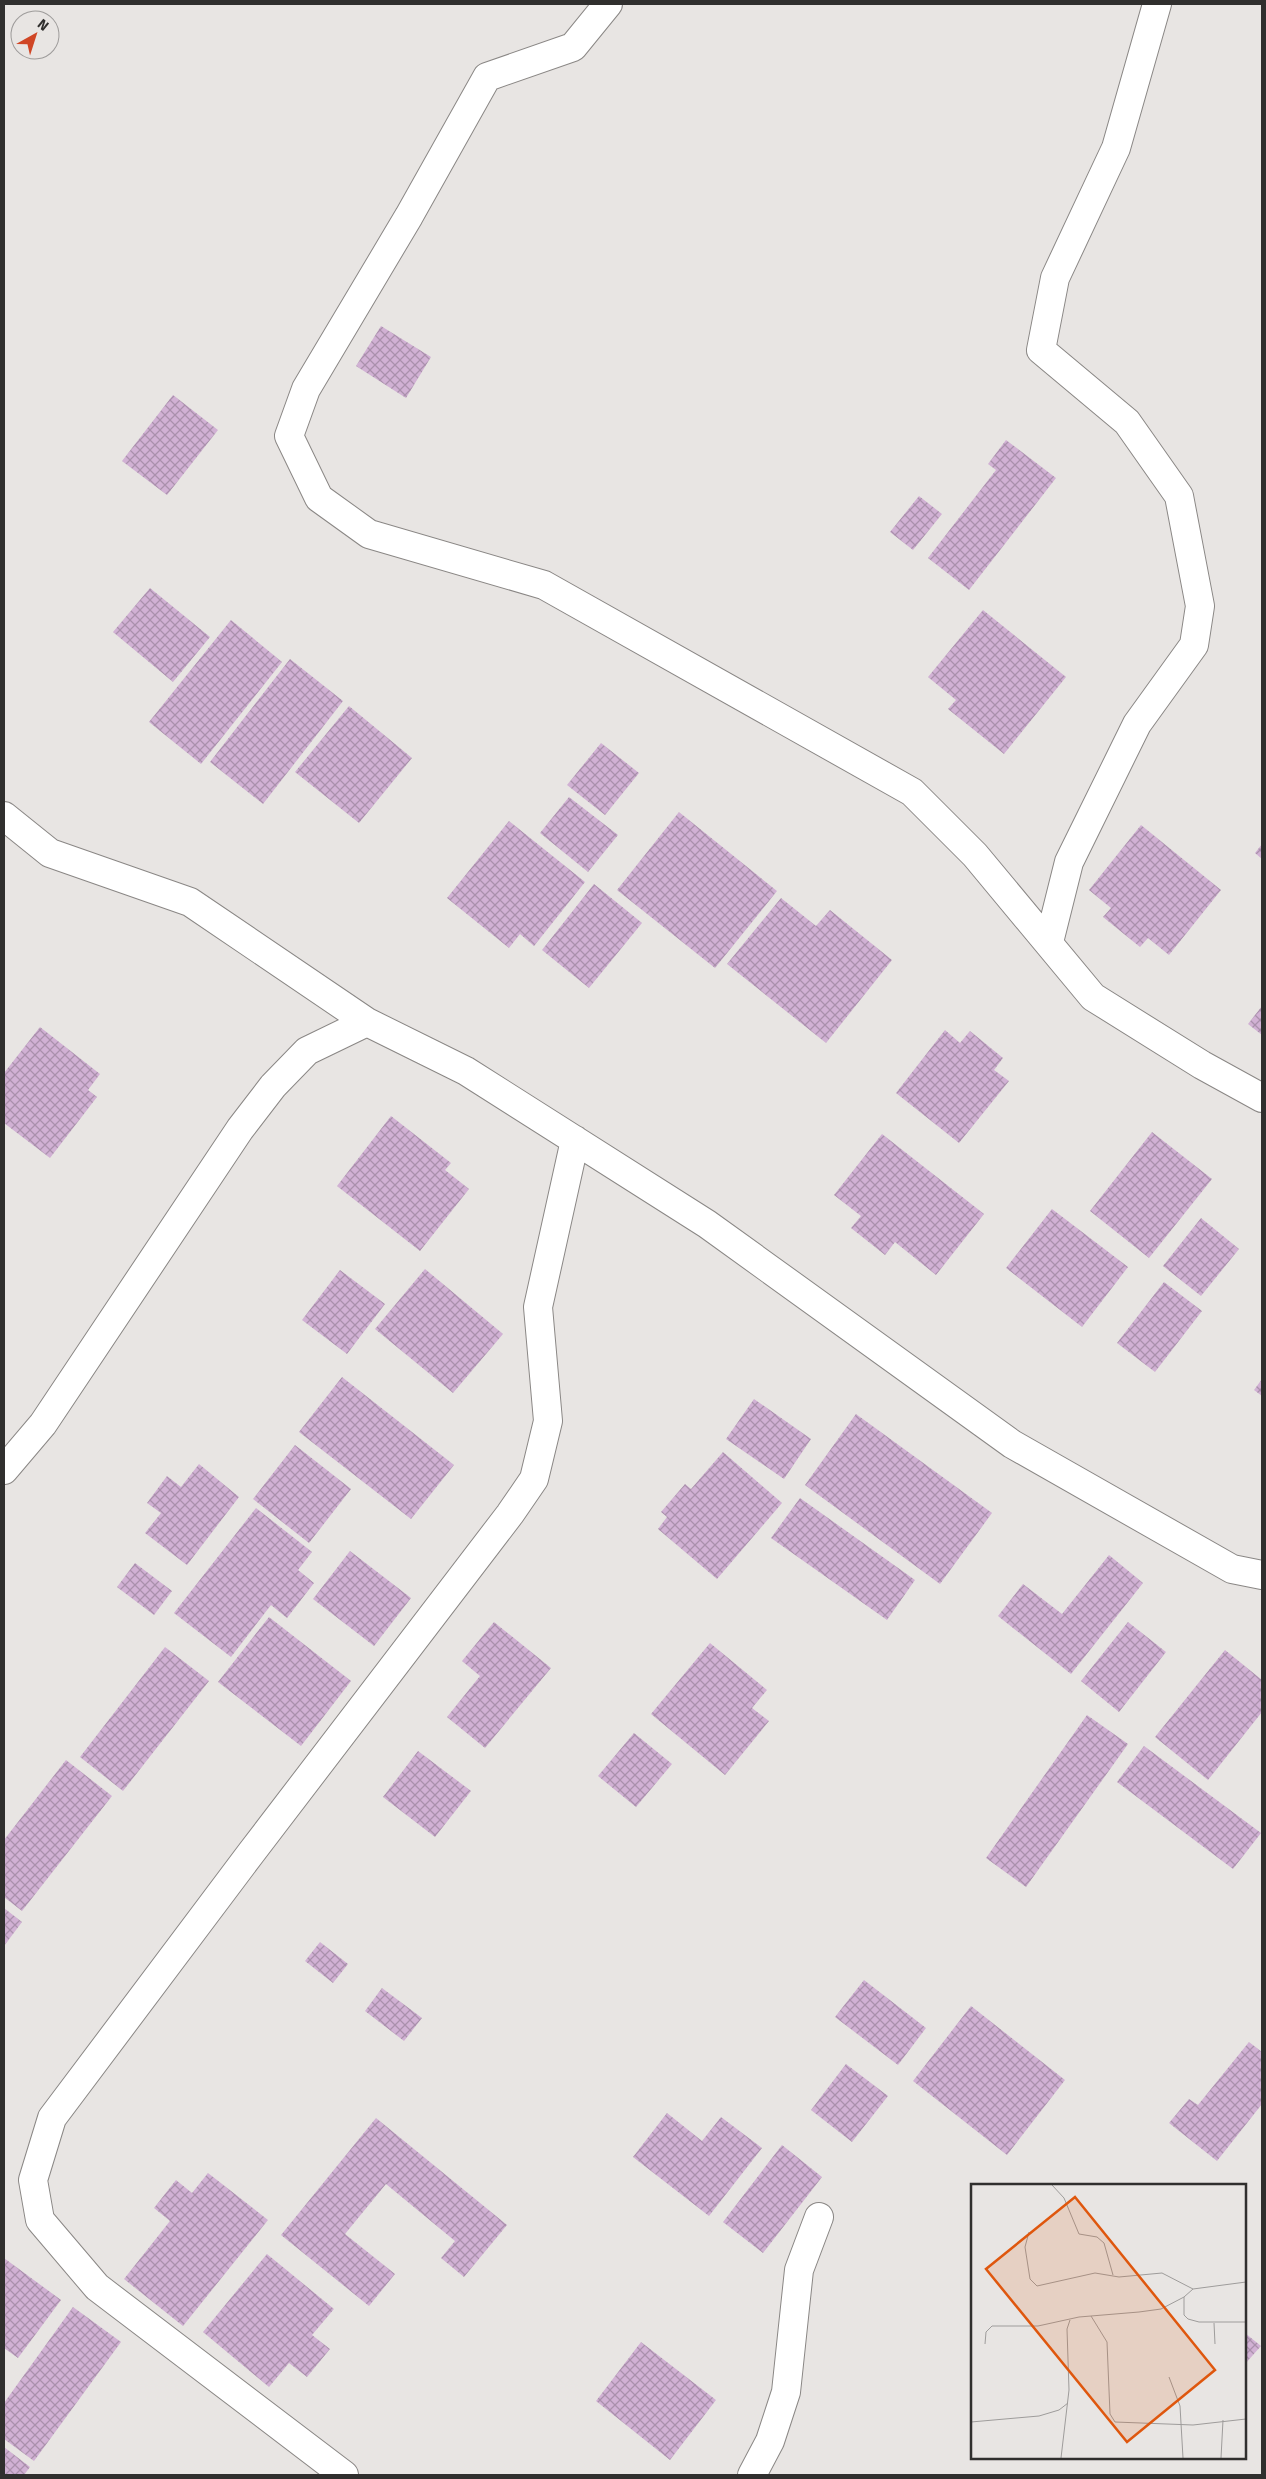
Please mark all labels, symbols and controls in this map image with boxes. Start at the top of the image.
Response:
north arrow [10,10,60,60]
text: N [34,16,52,35]
inset map [971,2184,1246,2459]

